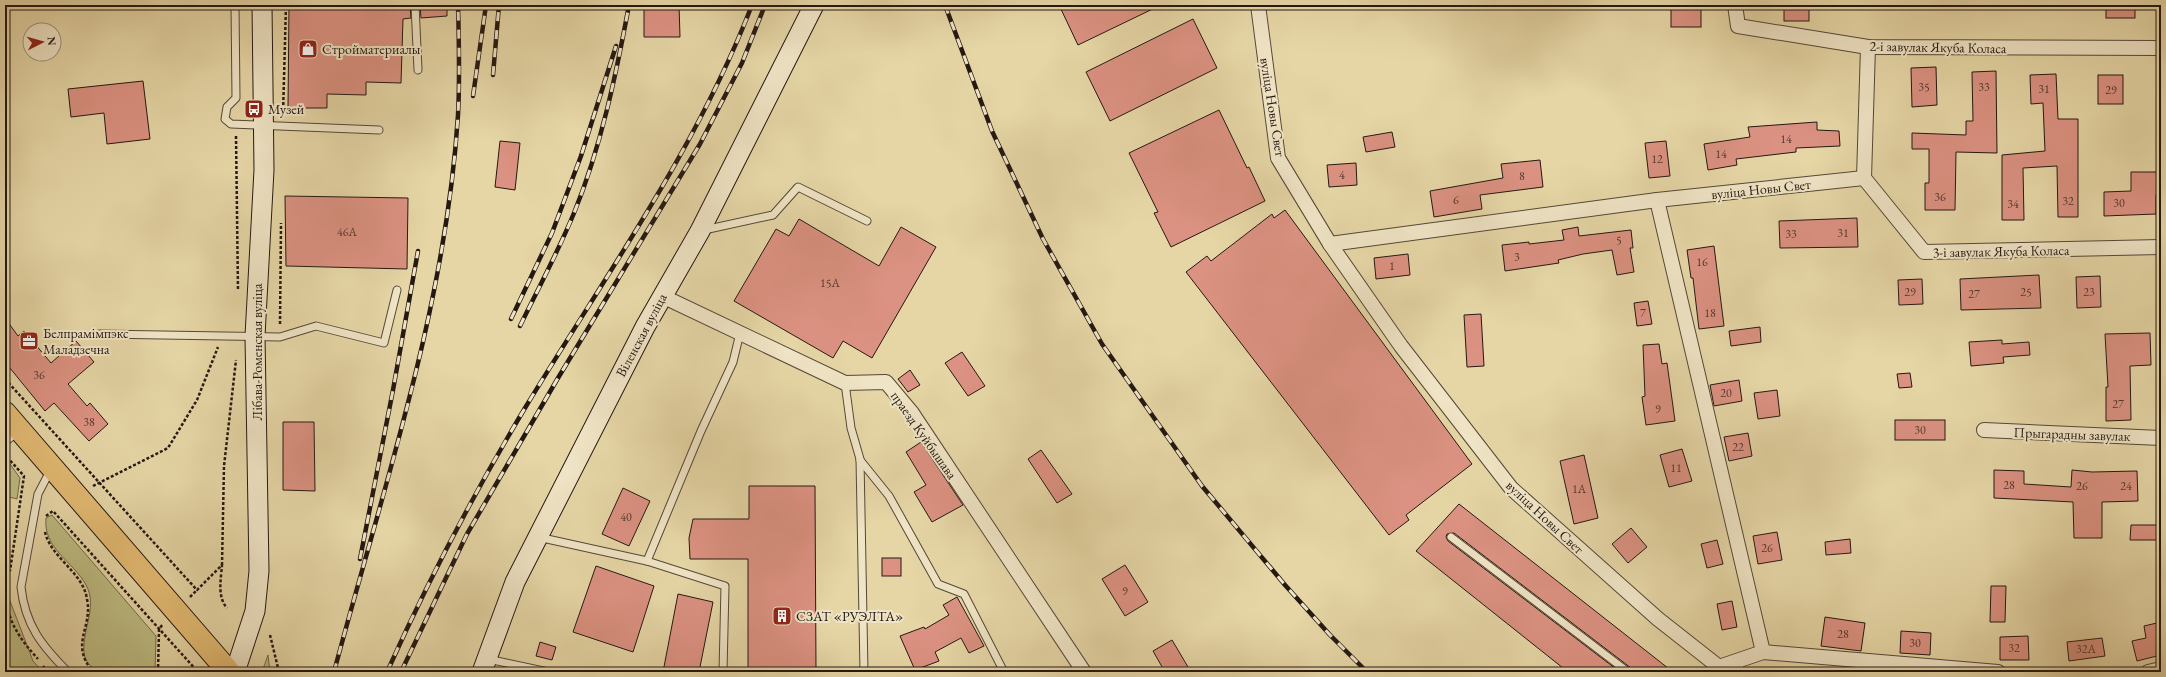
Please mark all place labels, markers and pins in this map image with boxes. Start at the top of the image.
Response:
shop icon: Стройматериалы [297,38,319,60]
place label: Стройматериалы [322,40,421,58]
bus stop icon: Музей [243,98,265,120]
place label: Музей [268,100,305,118]
place label: Белпрамімпэкс Маладзечна [43,324,129,358]
office icon: Белпрамімпэкс Маладзечна [18,330,40,352]
building icon: СЗАТ «РУЭЛТА» [771,605,793,627]
place label: СЗАТ «РУЭЛТА» [796,607,903,625]

